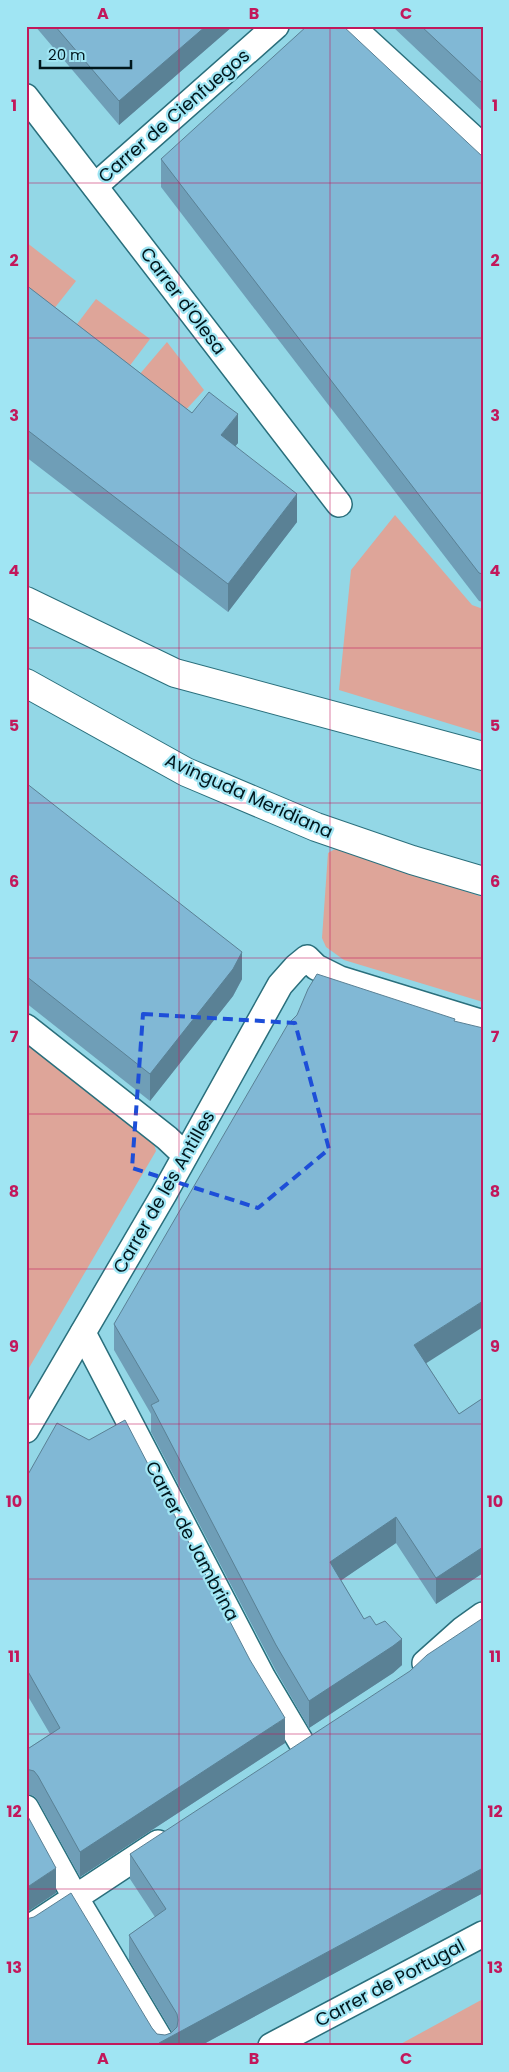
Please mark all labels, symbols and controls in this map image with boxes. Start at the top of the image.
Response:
text: A [97,2,109,25]
text: B [249,2,259,25]
text: C [400,2,412,25]
scale bar [40,38,131,70]
street label: Carrer de Cienfuegos [93,43,255,188]
text: 20 m [48,44,86,65]
text: 1 [11,94,17,117]
text: 1 [492,94,498,117]
street label: Carrer d'Olesa [135,242,232,360]
text: 2 [9,249,19,272]
text: 2 [490,249,500,272]
text: 3 [9,404,19,427]
text: 3 [490,404,500,427]
text: 4 [9,559,20,582]
text: 4 [490,559,501,582]
text: 5 [9,714,19,737]
text: 5 [490,714,500,737]
street label: Avinguda Meridiana [161,747,337,844]
text: 6 [9,870,19,893]
text: 6 [490,870,500,893]
text: 7 [10,1025,19,1048]
text: 7 [491,1025,500,1048]
street label: Carrer de les Antilles [107,1106,220,1278]
text: 8 [9,1180,19,1203]
text: 8 [490,1180,500,1203]
text: 9 [9,1335,19,1358]
text: 9 [490,1335,500,1358]
street label: Carrer de Jambrina [140,1457,245,1625]
text: 10 [6,1490,22,1513]
text: 10 [487,1490,503,1513]
text: 11 [8,1645,20,1668]
text: 11 [489,1645,501,1668]
text: 12 [6,1800,22,1823]
text: 12 [487,1800,503,1823]
street label: Carrer de Portugal [311,1933,469,2033]
text: 13 [6,1956,22,1979]
text: 13 [487,1956,503,1979]
text: A [97,2047,109,2070]
text: B [249,2047,259,2070]
text: C [400,2047,412,2070]

